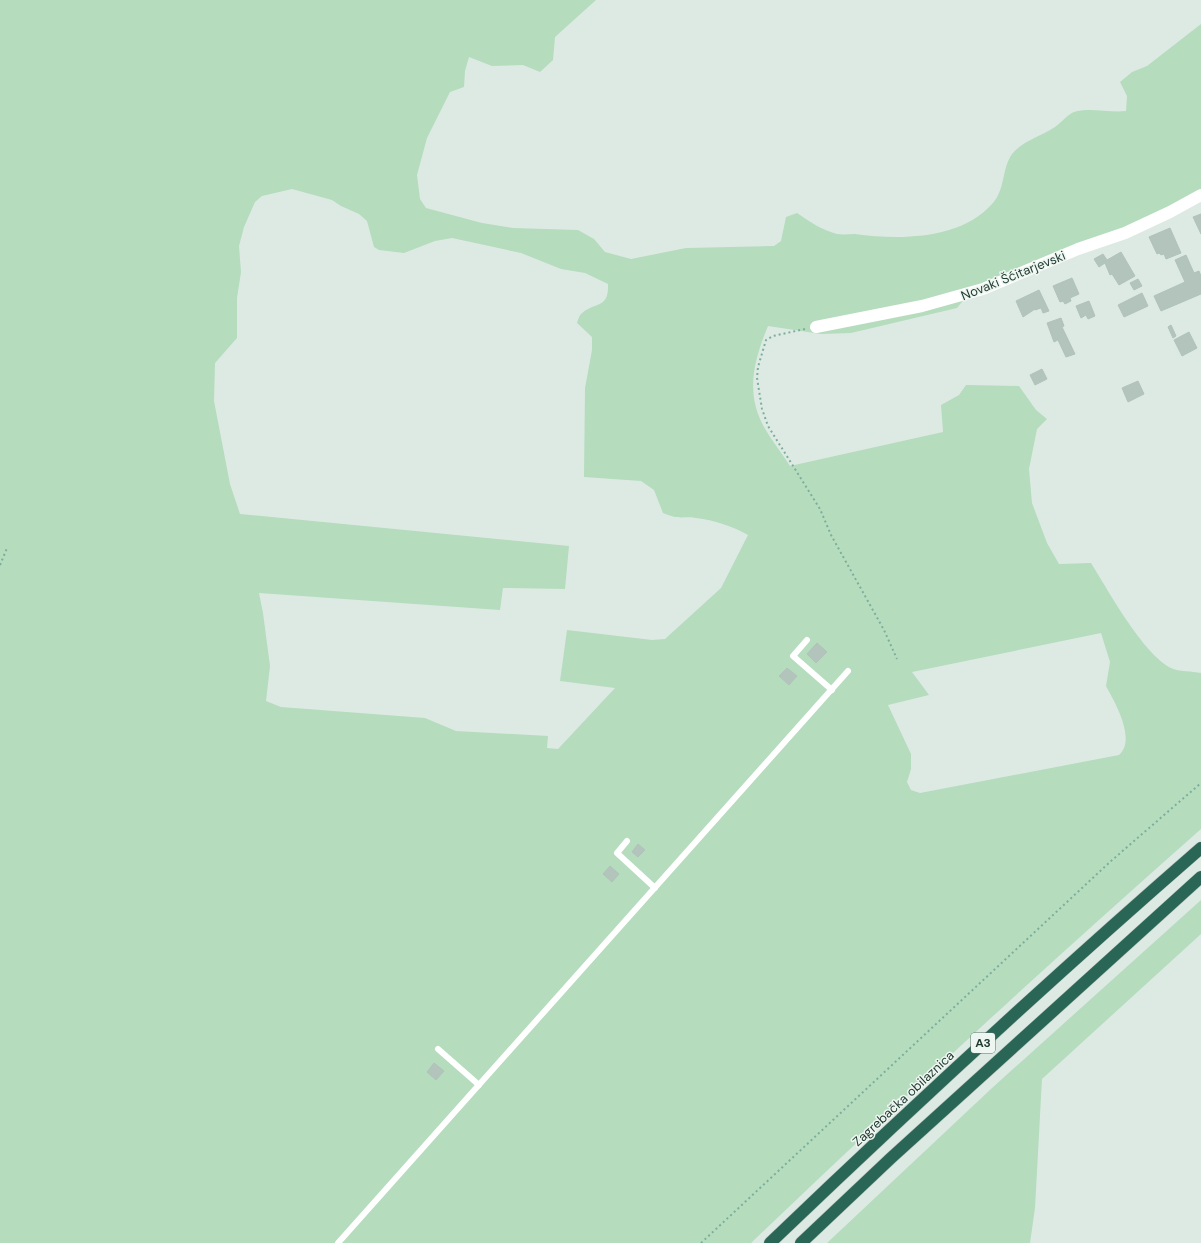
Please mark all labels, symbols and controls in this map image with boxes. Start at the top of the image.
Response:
street label: Novaki Šćitarjevski [958,247,1068,304]
road number: A3 [971,1033,995,1053]
street label: Zagrebačka obilaznica [849,1047,958,1150]

